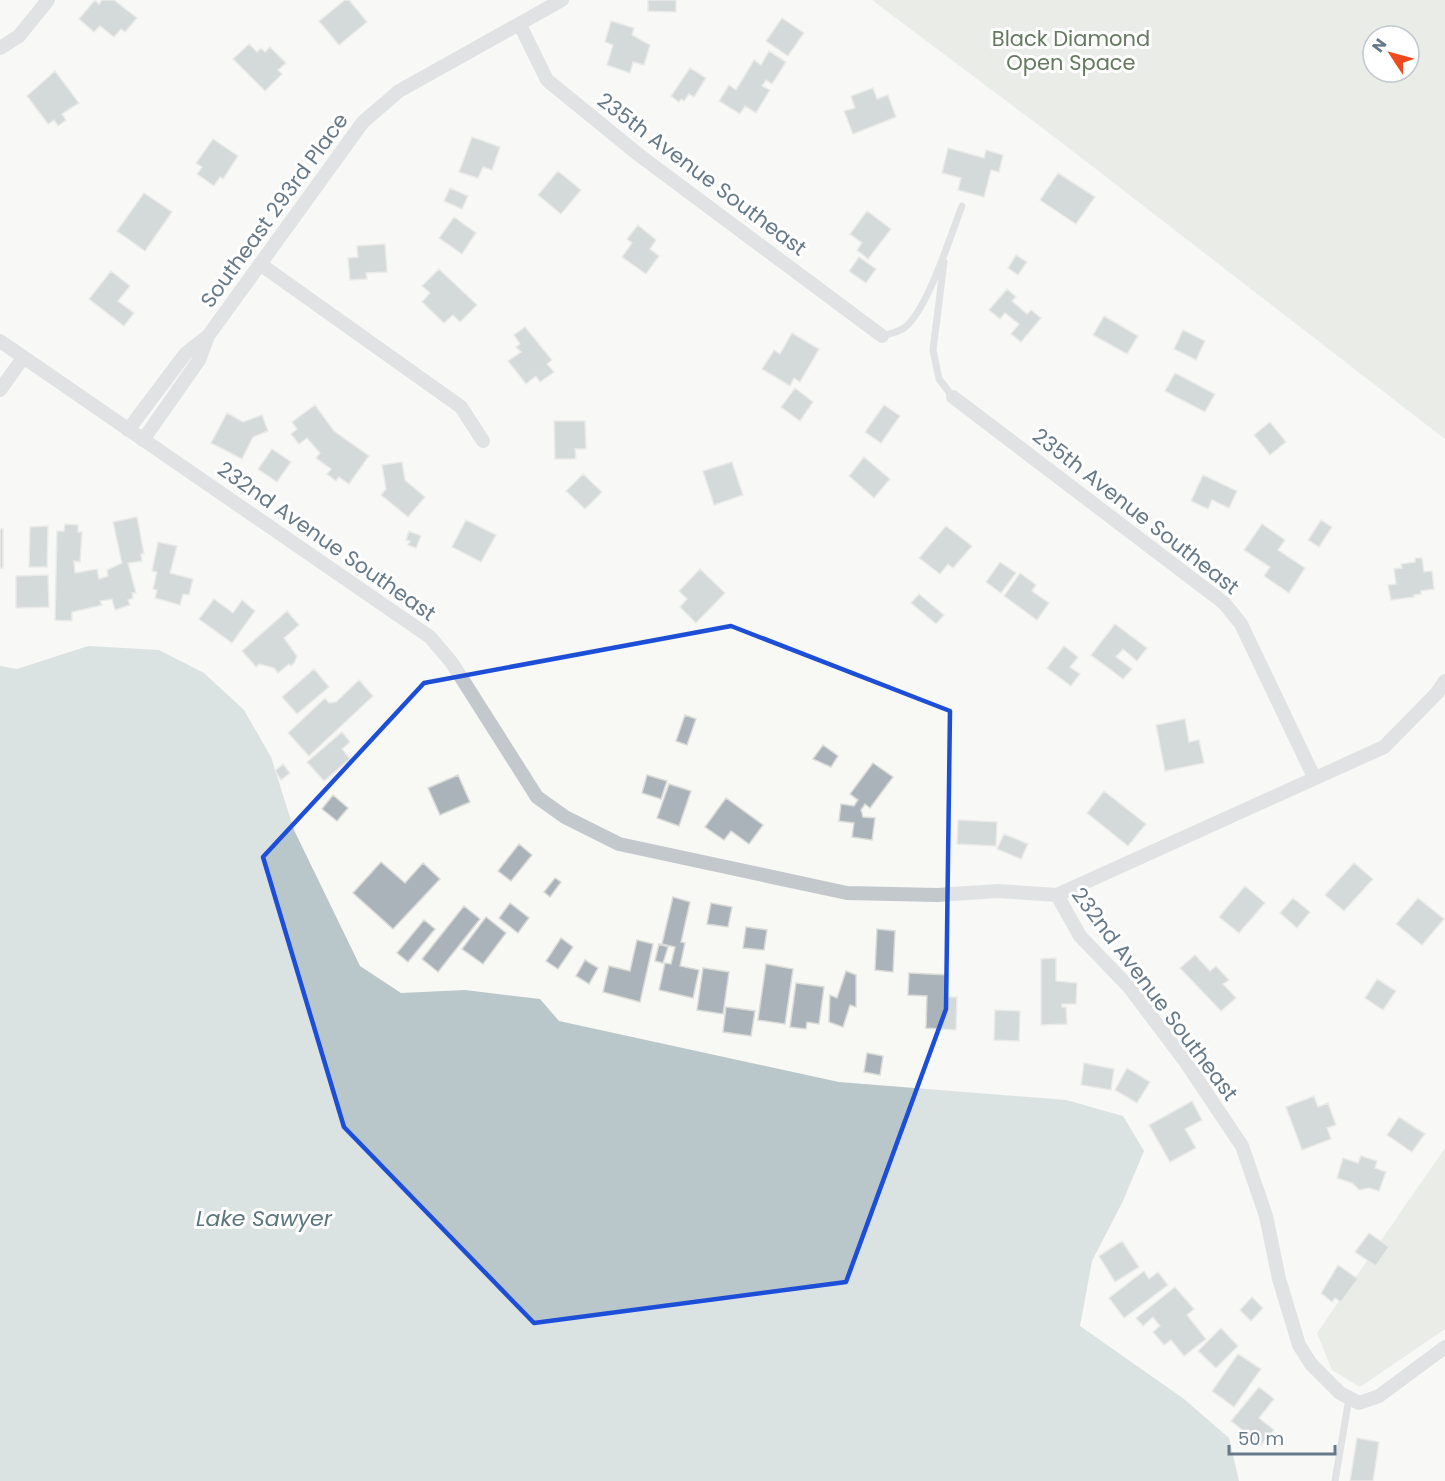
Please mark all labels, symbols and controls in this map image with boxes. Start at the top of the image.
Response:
park label: Black Diamond Open Space [992,24,1150,77]
north arrow [1361,24,1421,84]
text: N [1366,34,1392,57]
street label: 235th Avenue Southeast [591,86,813,262]
street label: Southeast 293rd Place [193,107,355,313]
street label: 235th Avenue Southeast [1027,421,1245,601]
street label: 232nd Avenue Southeast [212,454,442,628]
street label: 232nd Avenue Southeast [1065,881,1245,1107]
water label: Lake Sawyer [196,1203,333,1234]
scale bar [1229,1418,1336,1456]
text: 50 m [1238,1426,1284,1451]

